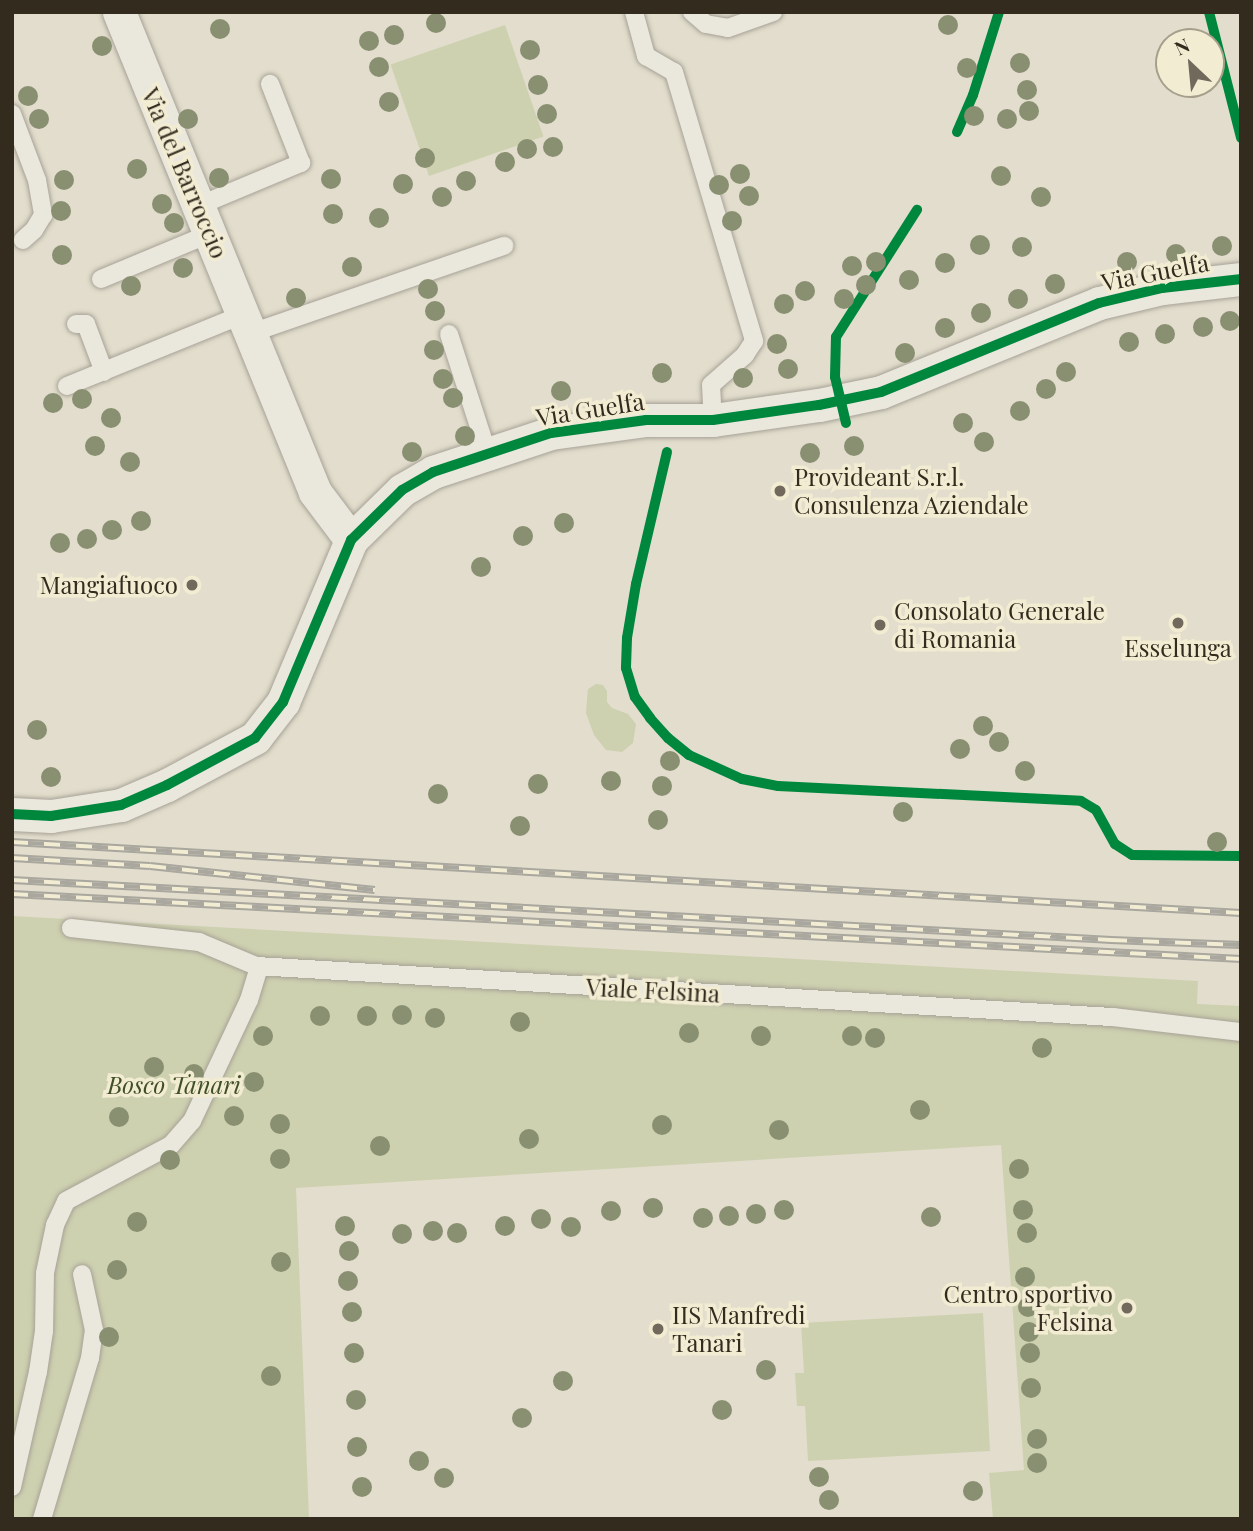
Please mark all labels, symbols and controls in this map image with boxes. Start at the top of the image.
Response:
north arrow [1155,28,1225,98]
text: N [1170,31,1194,61]
street label: Via del Barroccio [136,83,234,263]
street label: Via Guelfa [1099,247,1211,297]
street label: Via Guelfa [534,386,646,432]
place label: Provideant S.r.l. Consulenza Aziendale [794,463,1030,519]
marker: Provideant S.r.l. Consulenza Aziendale [772,483,788,499]
place label: Mangiafuoco [40,571,178,599]
marker: Mangiafuoco [184,577,200,593]
place label: Consolato Generale di Romania [894,597,1105,653]
marker: Esselunga [1170,615,1186,631]
marker: Consolato Generale di Romania [872,617,888,633]
place label: Esselunga [1124,634,1232,662]
street label: Viale Felsina [585,972,721,1008]
park label: Bosco Tanari [107,1071,241,1099]
place label: Centro sportivo Felsina [943,1280,1113,1336]
marker: Centro sportivo Felsina [1119,1300,1135,1316]
place label: IIS Manfredi Tanari [672,1301,806,1357]
marker: IIS Manfredi Tanari [650,1321,666,1337]

